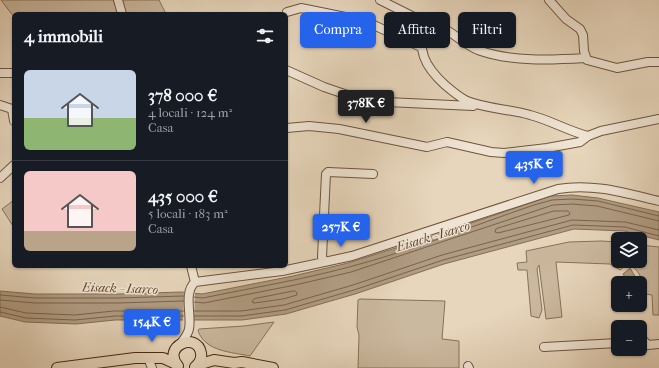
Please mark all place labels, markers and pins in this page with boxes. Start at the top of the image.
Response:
pin: 378K € [333,90,399,124]
pin: 435K € [501,151,567,185]
pin: 257K € [308,214,374,248]
pin: 154K € [119,309,185,343]

